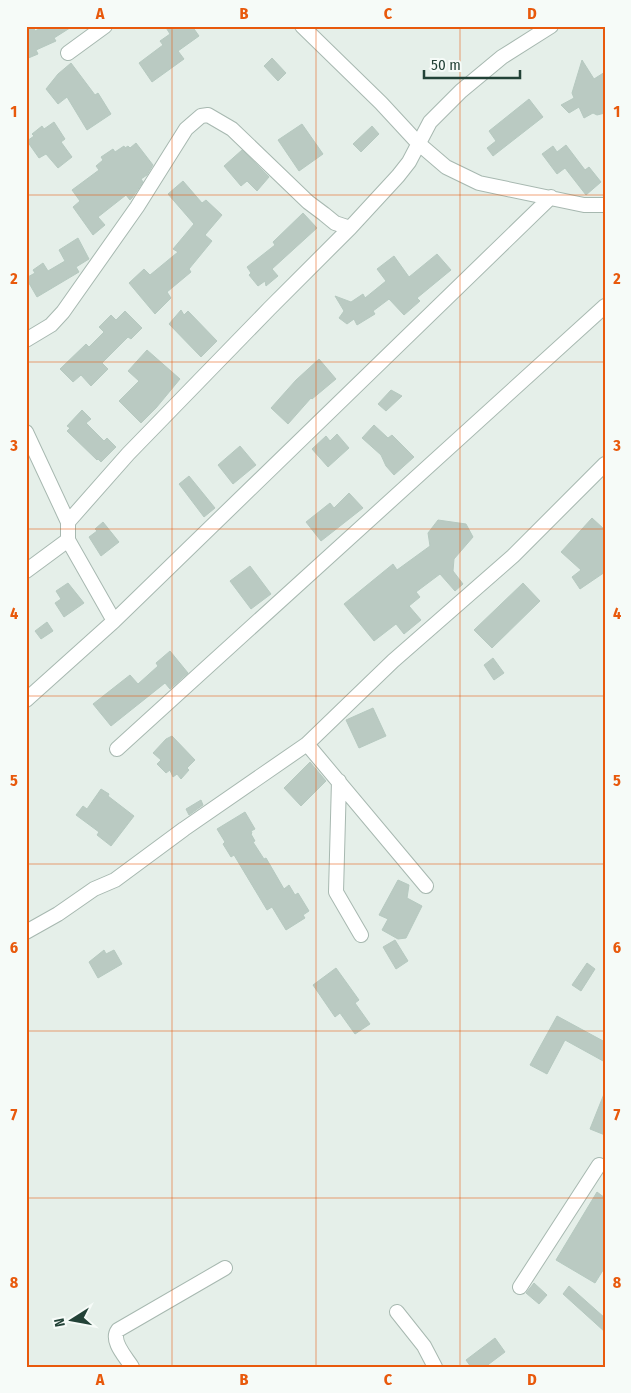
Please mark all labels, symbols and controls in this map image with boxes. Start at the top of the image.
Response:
text: A [95,4,105,23]
text: B [240,4,249,23]
text: C [384,4,393,23]
text: D [527,4,537,23]
scale bar [424,48,520,80]
text: 50 m [431,56,461,74]
text: 1 [11,102,17,121]
text: 1 [614,102,620,121]
text: 2 [9,269,18,288]
text: 2 [612,269,621,288]
text: 3 [9,436,18,455]
text: 3 [612,436,621,455]
text: 4 [10,604,18,623]
text: 4 [613,604,621,623]
text: 5 [10,771,18,790]
text: 5 [613,771,621,790]
text: 6 [10,938,18,957]
text: 6 [613,938,621,957]
text: 7 [11,1105,18,1124]
text: 7 [614,1105,621,1124]
text: 8 [10,1273,19,1292]
text: 8 [613,1273,622,1292]
north arrow [48,1296,98,1346]
text: N [51,1317,69,1328]
text: A [95,1370,105,1389]
text: B [240,1370,249,1389]
text: C [384,1370,393,1389]
text: D [527,1370,537,1389]

